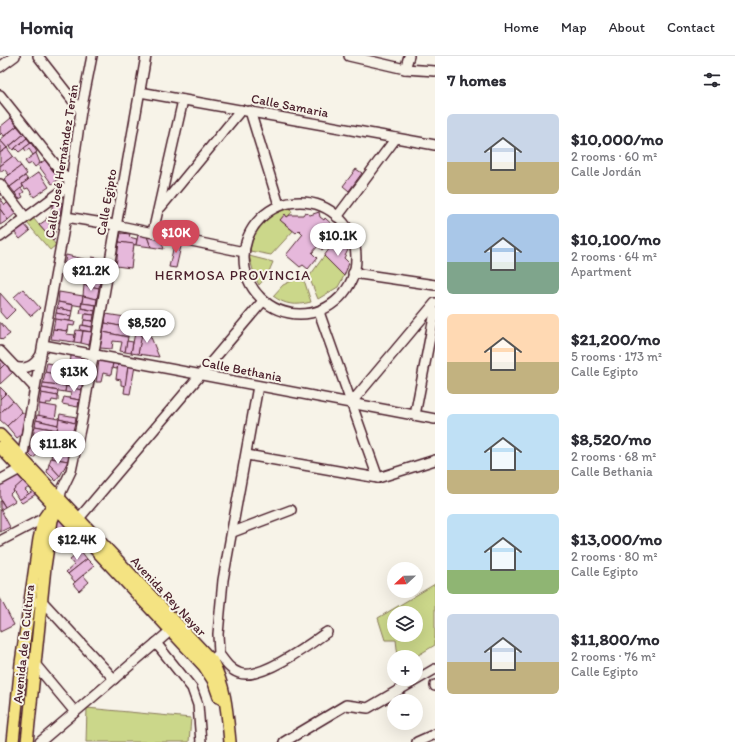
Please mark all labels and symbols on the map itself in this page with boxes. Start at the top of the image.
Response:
street label: Calle José Hernández Terán [42,82,81,239]
street label: Calle Samaria [250,91,330,120]
street label: Calle Egipto [93,167,120,236]
pin: $10K [152,220,200,254]
pin: $10.1K [305,223,371,257]
pin: $21.2K [58,258,124,292]
district label: HERMOSA PROVINCIA [155,267,311,284]
pin: $8,520 [114,310,180,344]
street label: Calle Bethania [200,354,284,385]
pin: $13K [50,359,98,393]
pin: $11.8K [25,431,91,465]
pin: $12.4K [44,527,110,561]
street label: Avenida Rey Nayar [128,553,210,640]
north arrow [387,562,423,598]
street label: Avenida de la Cultura [10,583,37,704]

